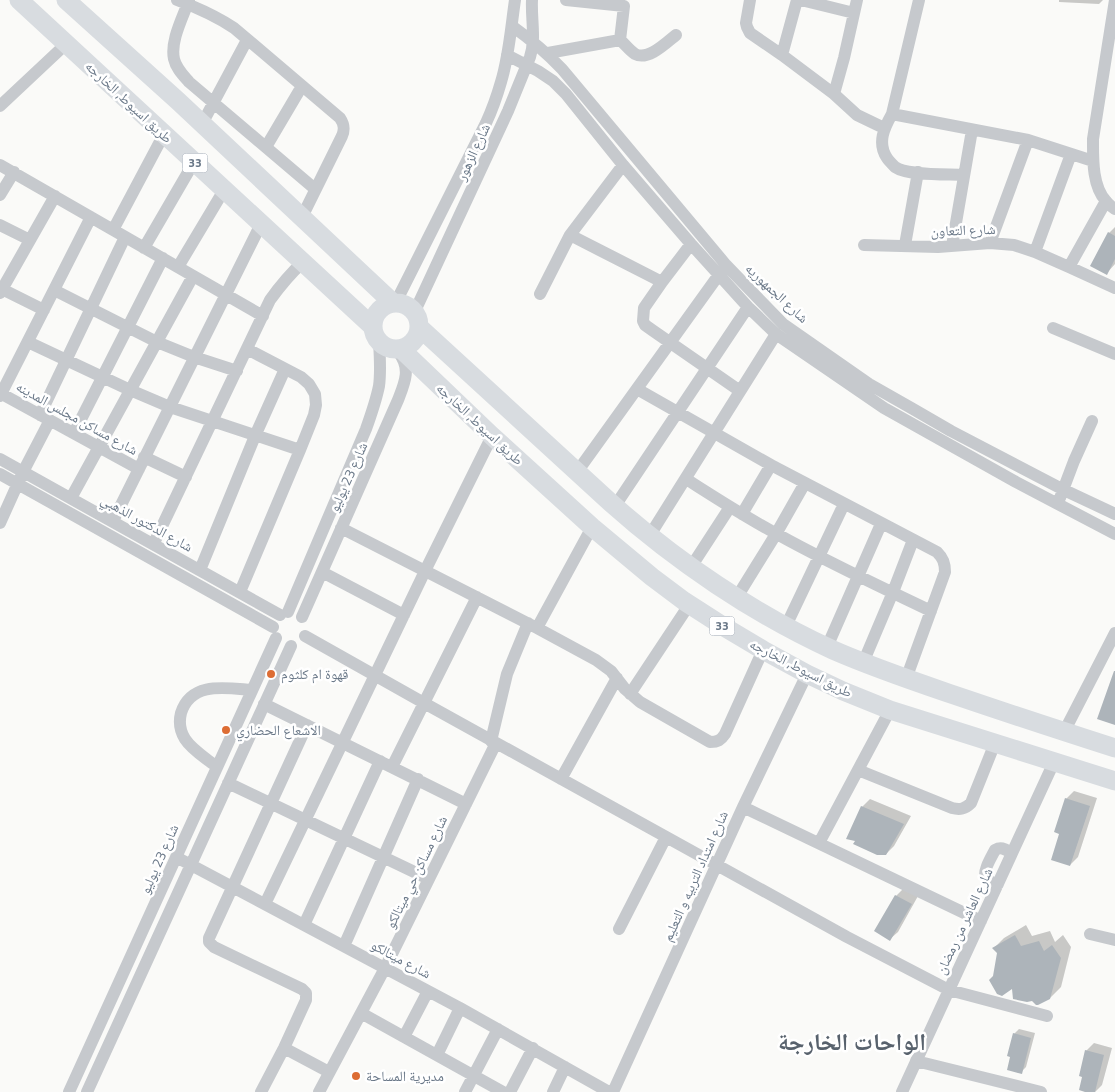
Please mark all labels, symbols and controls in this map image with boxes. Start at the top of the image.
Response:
street label: طريق اسيوط, الخارجه [81,56,178,148]
street label: شارع الزهور [450,120,495,185]
road number: 33 [182,154,208,172]
street label: شارع التعاون [930,218,996,241]
street label: شارع الجمهوريه [741,258,814,327]
street label: شارع مساكن مجلس المدينه [13,375,142,460]
street label: طريق اسيوط, الخارجه [432,378,529,470]
street label: شارع 23 يوليو [323,439,372,515]
street label: شارع الدكتور الذهبي [97,489,197,558]
road number: 33 [710,616,734,636]
street label: طريق اسيوط, الخارجه [746,633,856,702]
place label: قهوة ام كلثوم [281,663,349,684]
marker: قهوة ام كلثوم [265,668,277,680]
place label: الاشعاع الحضاري [236,719,321,742]
marker: الاشعاع الحضاري [220,724,232,736]
street label: شارع امتداد التربيه و التعليم [656,807,733,945]
street label: شارع مساكن حي ميتالكو [379,812,453,933]
street label: شارع 23 يوليو [134,821,183,897]
street label: شارع العاشر من رمضان [930,864,997,978]
street label: شارع ميتالكو [367,934,435,983]
district label: الواحات الخارجة [778,1023,926,1059]
place label: مديرية المساحة [366,1065,444,1086]
marker: مديرية المساحة [350,1070,362,1082]

